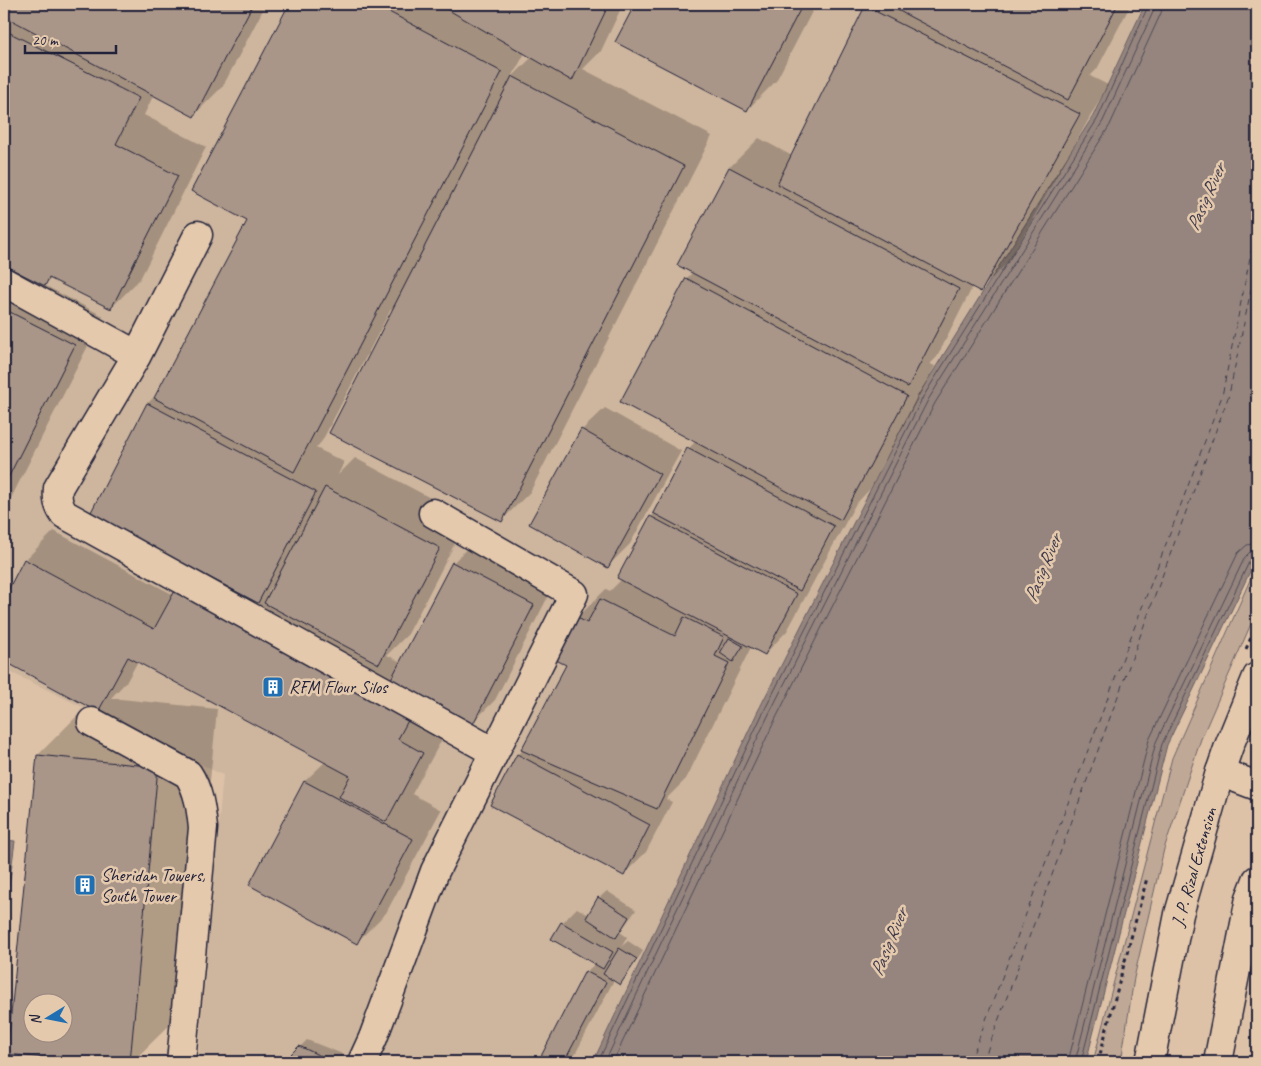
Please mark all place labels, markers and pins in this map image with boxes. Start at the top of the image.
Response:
building icon: RFM Flour Silos [261,675,285,699]
place label: RFM Flour Silos [289,676,389,698]
place label: Sheridan Towers, South Tower [101,864,205,907]
building icon: Sheridan Towers, South Tower [73,873,97,897]

